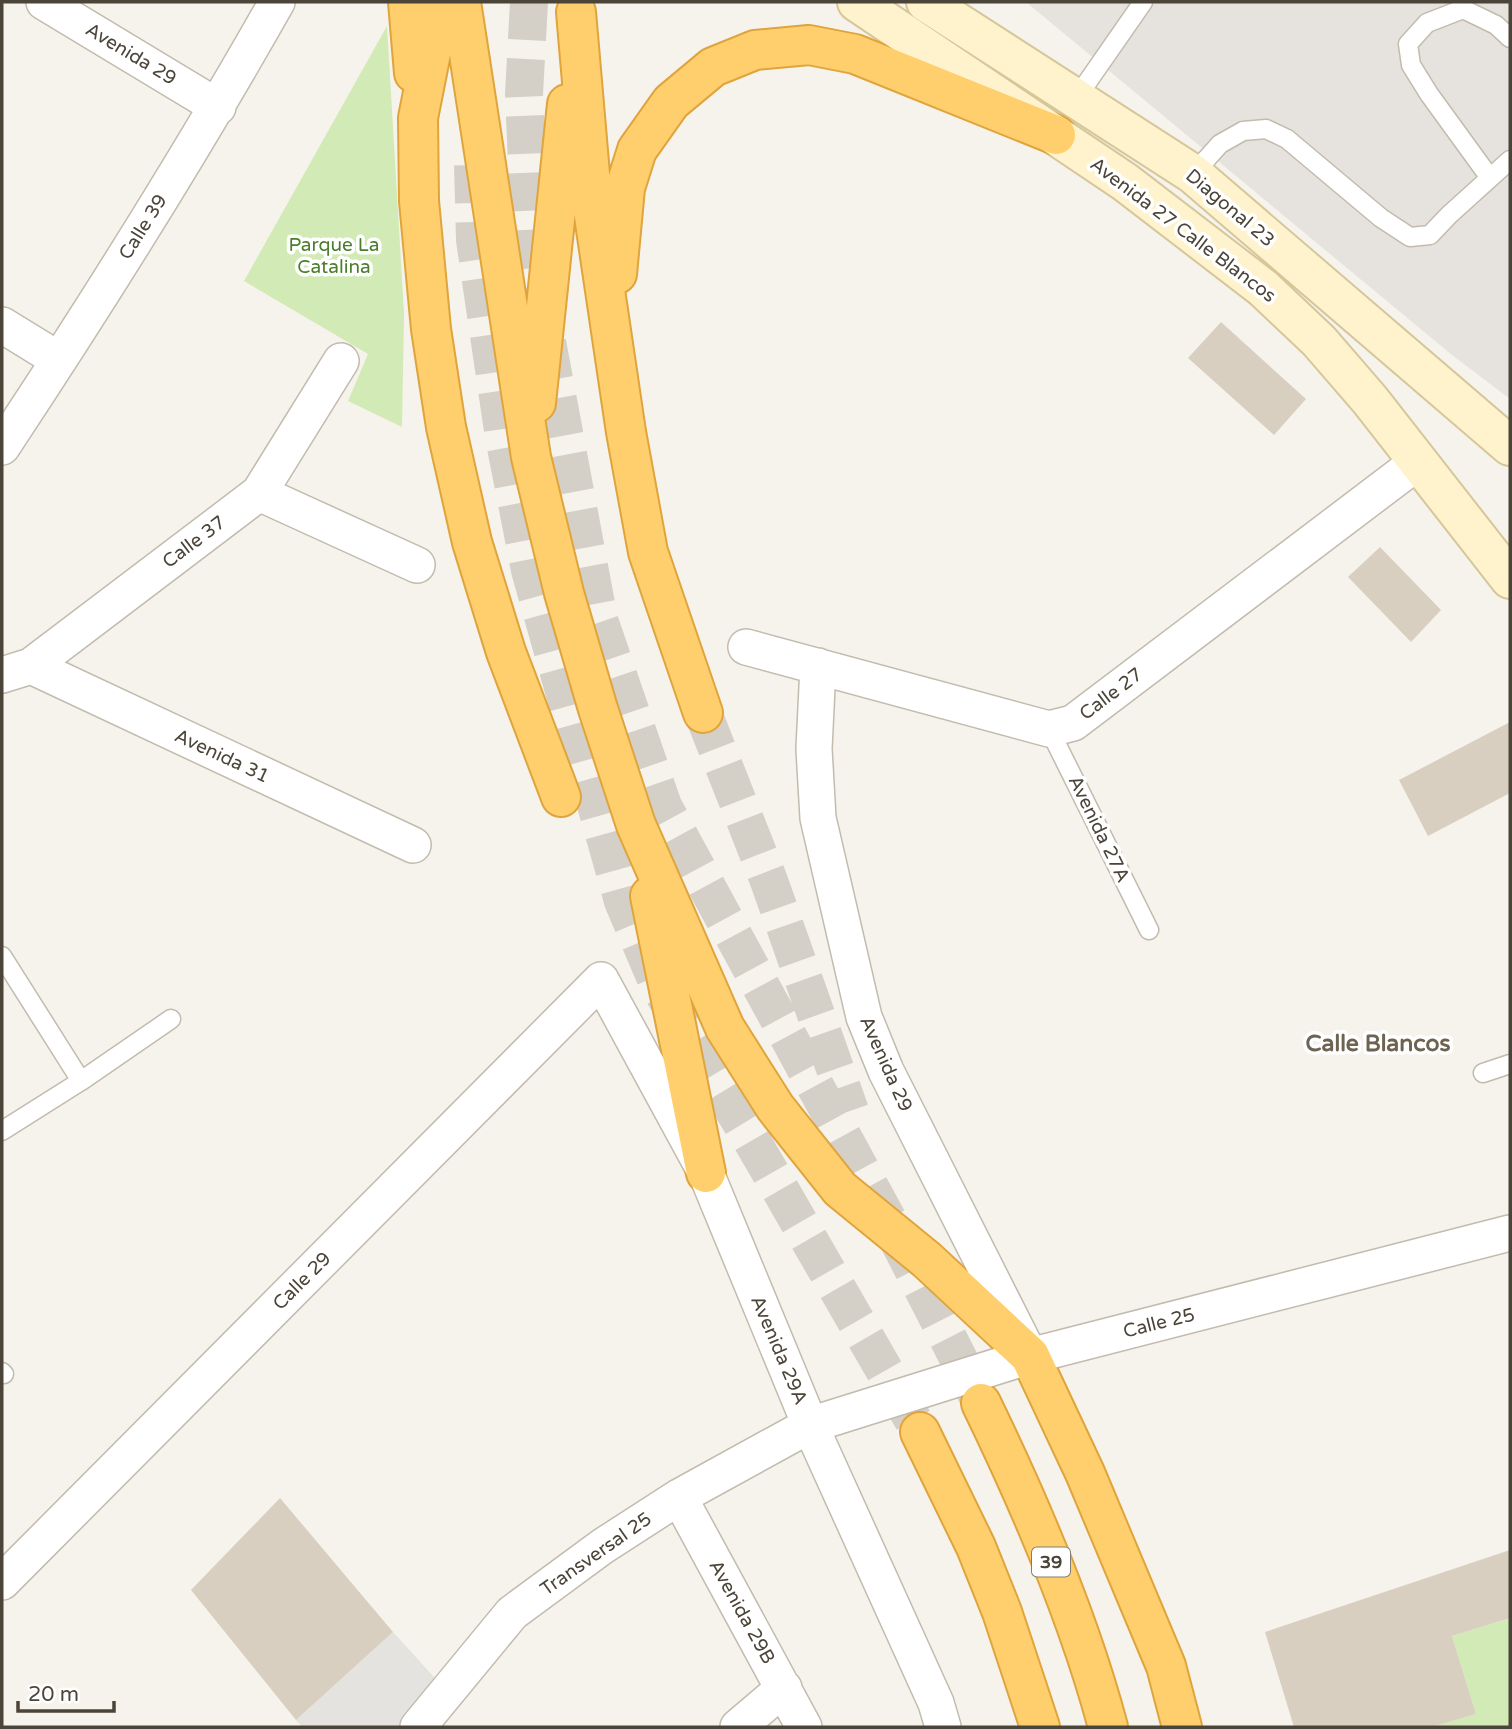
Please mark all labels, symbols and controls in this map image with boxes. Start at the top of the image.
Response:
street label: Avenida 29 [82,18,180,90]
street label: Avenida 27 Calle Blancos [1086,153,1280,307]
street label: Diagonal 23 [1181,165,1279,251]
street label: Calle 39 [114,190,172,264]
park label: Parque La Catalina [289,234,379,278]
street label: Calle 37 [158,511,230,573]
street label: Calle 27 [1075,663,1147,725]
street label: Avenida 31 [171,724,273,788]
street label: Avenida 27A [1064,772,1134,886]
street label: Avenida 29 [855,1013,917,1115]
district label: Calle Blancos [1306,1030,1451,1058]
street label: Calle 29 [268,1247,336,1315]
street label: Avenida 29A [746,1292,812,1408]
street label: Calle 25 [1121,1304,1197,1342]
street label: Transversal 25 [536,1508,656,1600]
road number: 39 [1032,1548,1070,1576]
street label: Avenida 29B [704,1556,780,1668]
scale bar [18,1670,114,1714]
text: 20 m [28,1682,79,1707]

